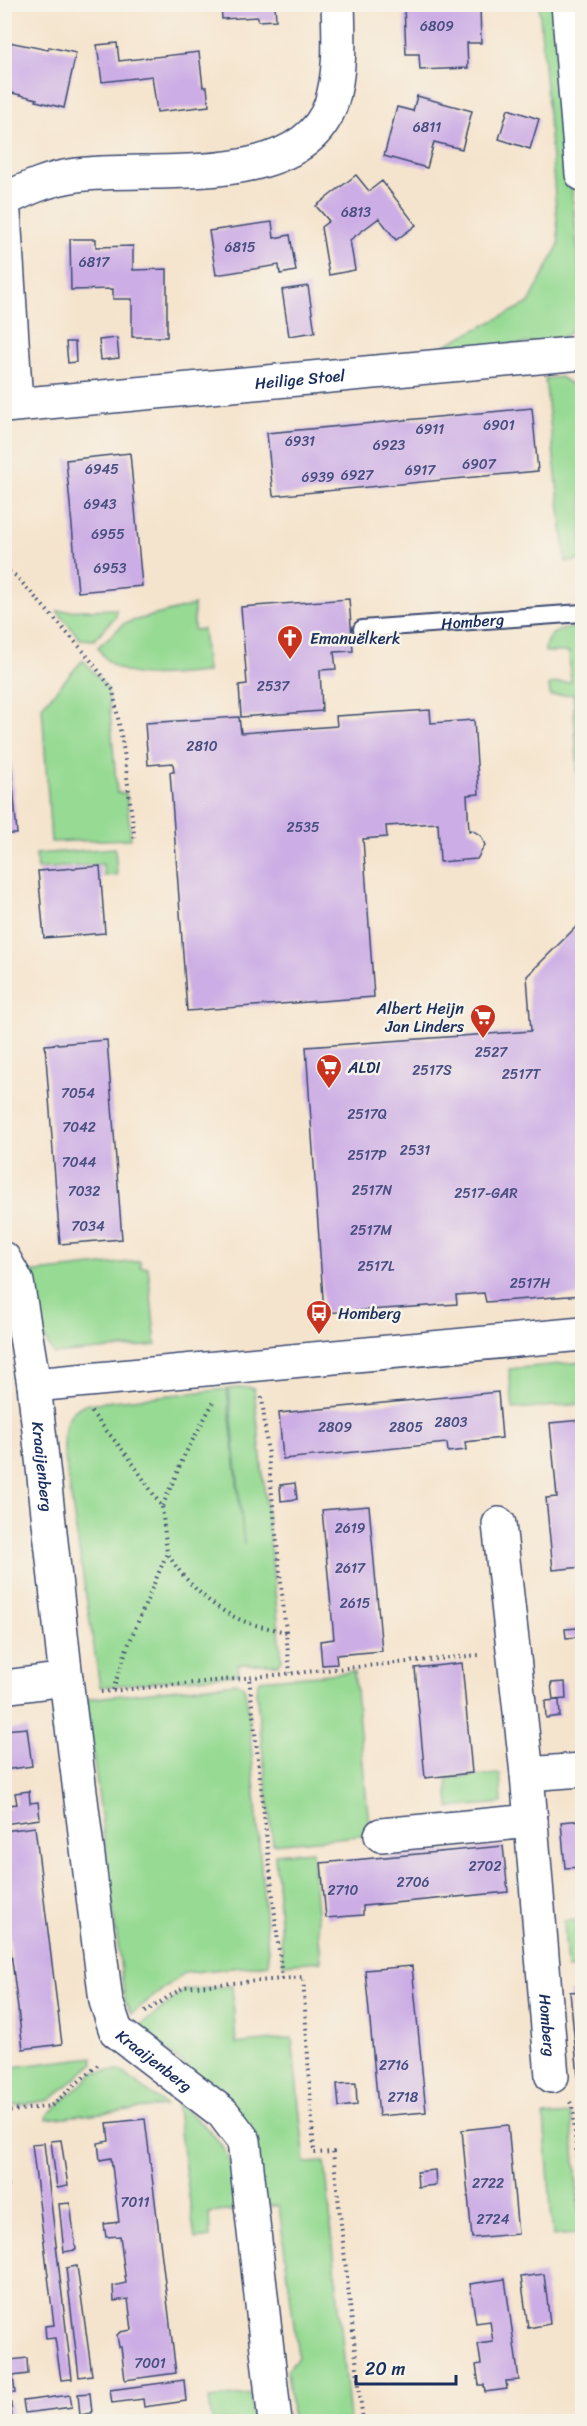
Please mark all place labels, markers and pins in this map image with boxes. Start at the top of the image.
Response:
church icon: Emanuëlkerk [275,623,305,661]
place label: Emanuëlkerk [310,624,400,653]
place label: Albert Heijn Jan Linders [376,994,465,1041]
supermarket icon: Albert Heijn Jan Linders [468,1002,498,1040]
supermarket icon: ALDI [314,1052,344,1090]
place label: ALDI [347,1053,380,1082]
bus stop icon: Homberg [304,1298,334,1336]
place label: Homberg [338,1299,401,1328]

